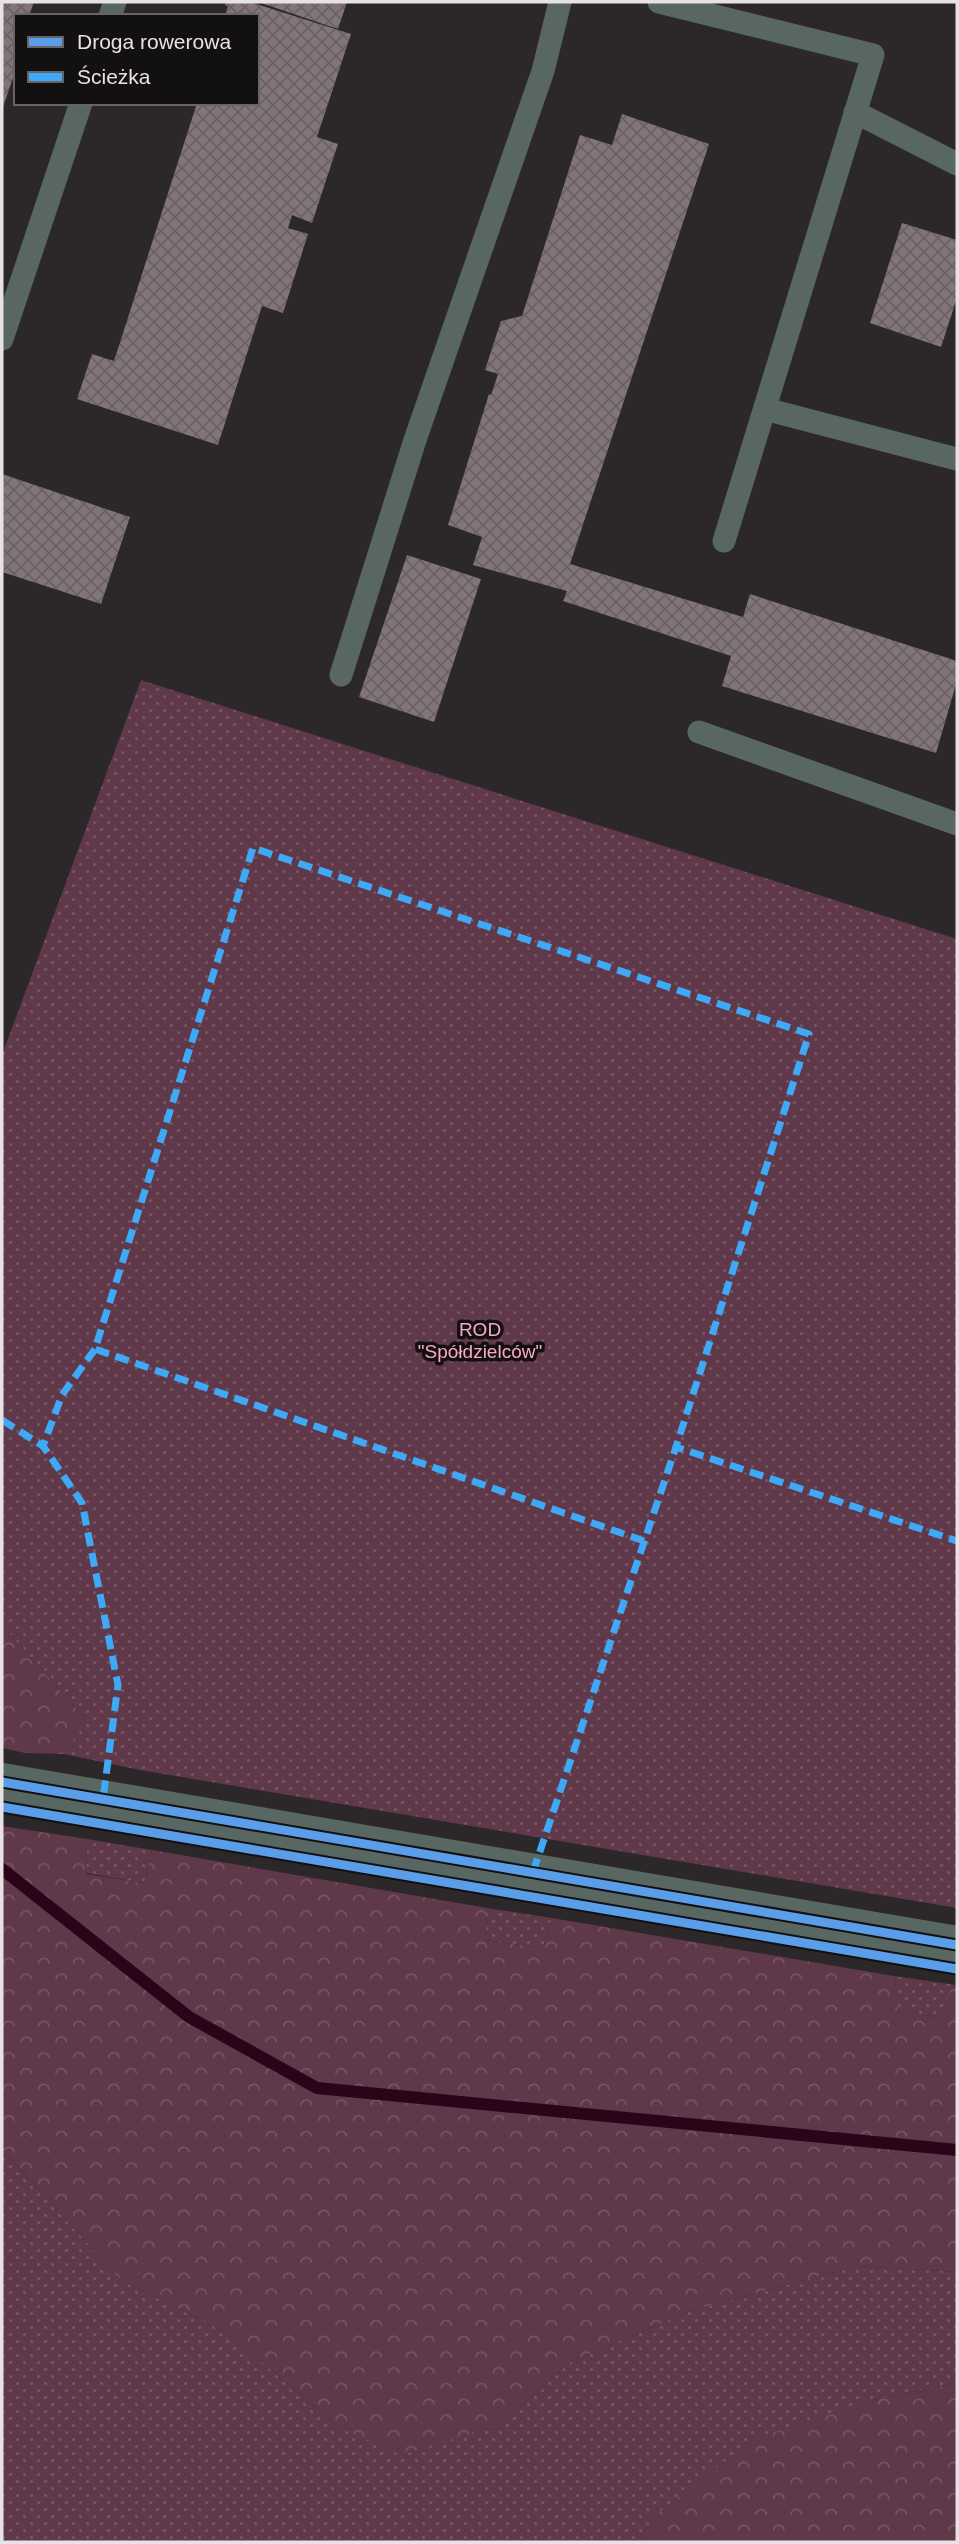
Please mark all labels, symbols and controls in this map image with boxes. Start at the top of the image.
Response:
legend [14,14,259,105]
text: Droga rowerowa [77,30,231,53]
text: Ścieżka [77,65,151,88]
park label: ROD "Spółdzielców" [418,1319,542,1362]

